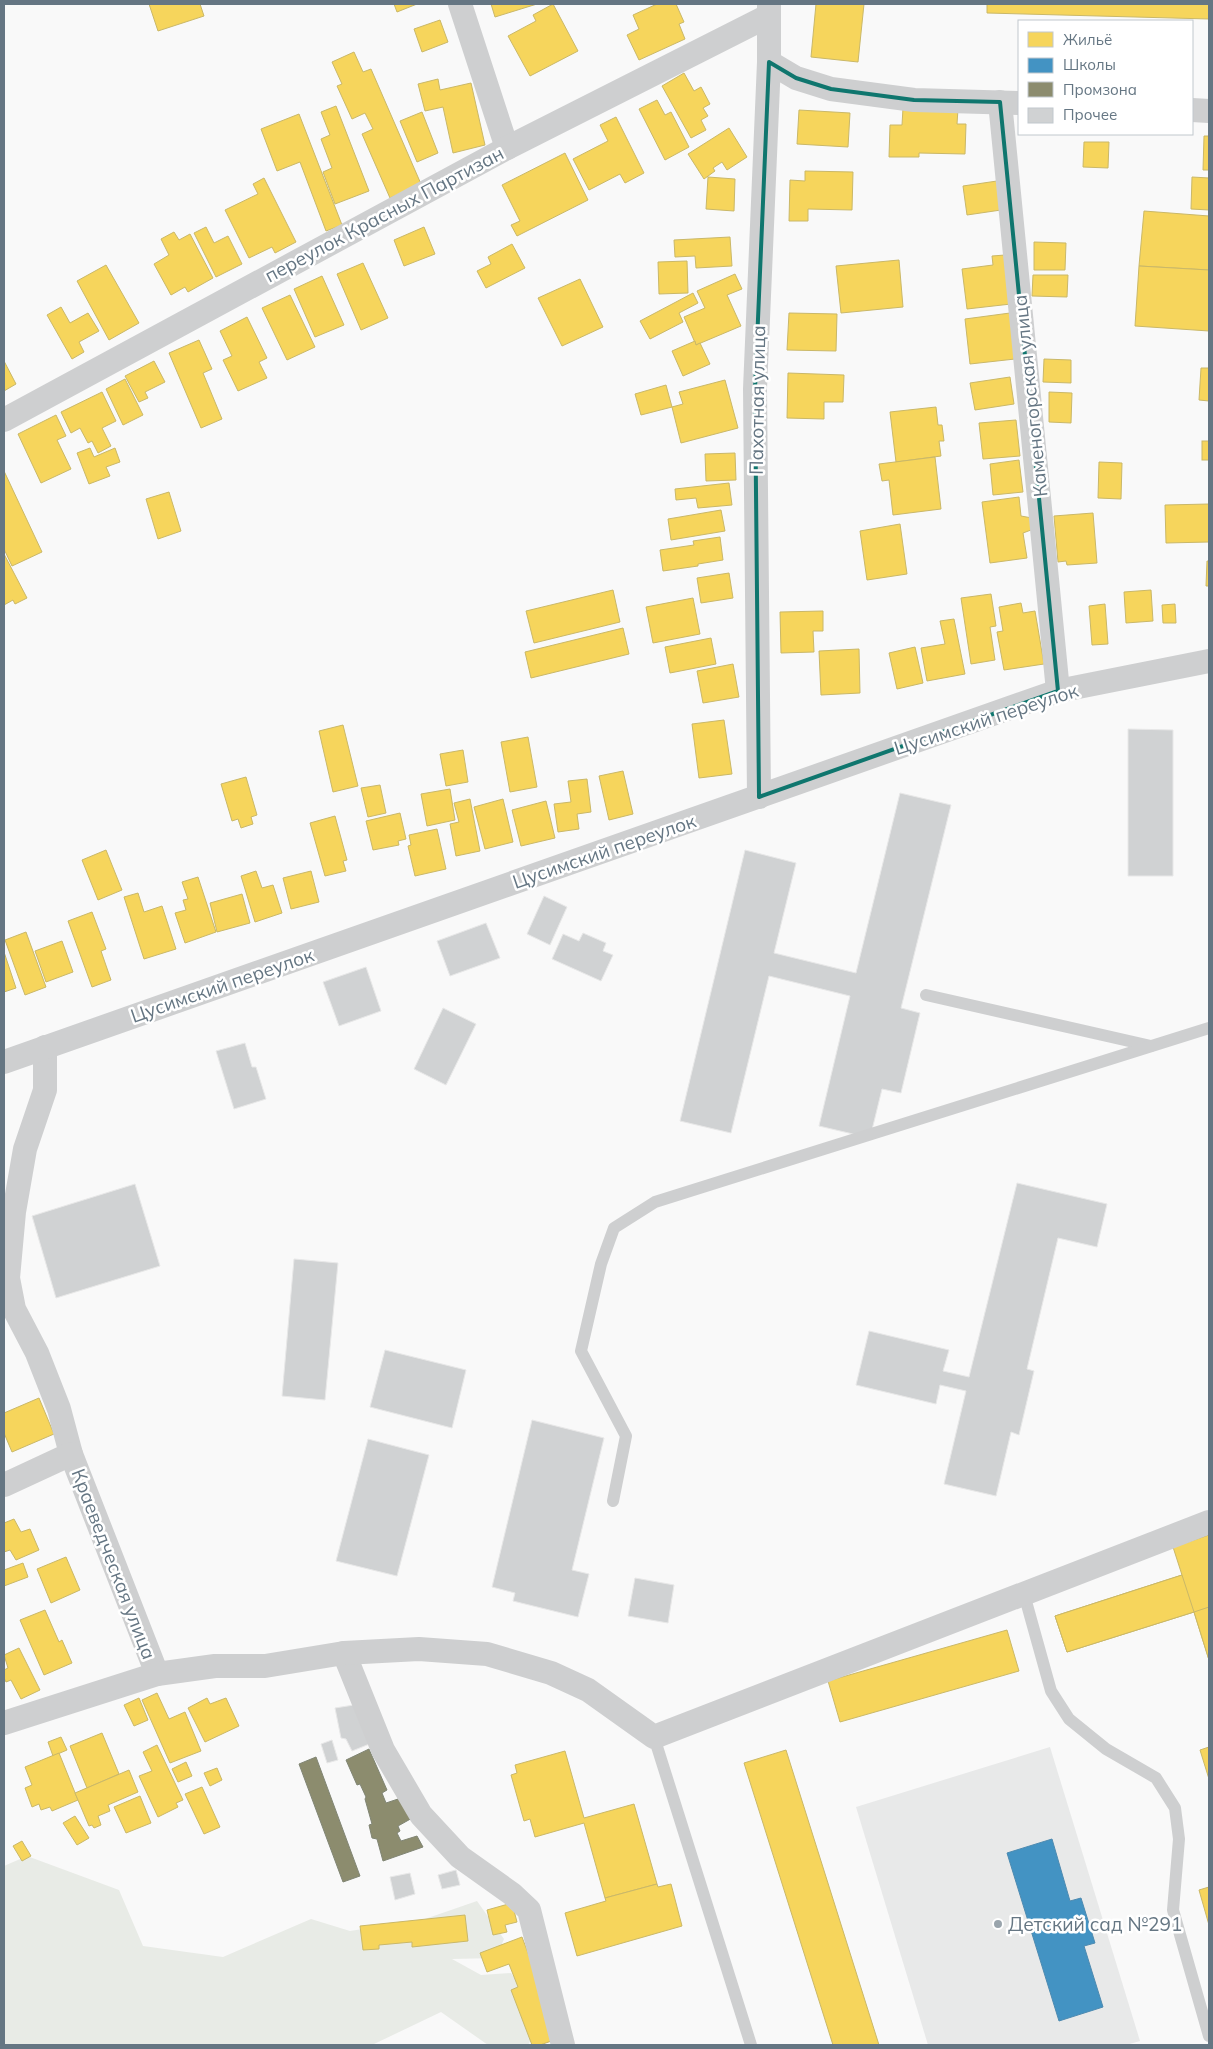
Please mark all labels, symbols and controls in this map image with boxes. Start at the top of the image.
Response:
legend [1018,20,1193,135]
text: Жильё [1063,30,1112,49]
text: Школы [1063,55,1116,74]
text: Промзона [1063,80,1137,99]
text: Прочее [1063,105,1117,124]
street label: переулок Красных Партизан [260,141,508,287]
street label: Каменогорская улица [1007,294,1053,498]
street label: Пахотная улица [744,325,770,475]
street label: Цусимский переулок [891,678,1082,760]
street label: Цусимский переулок [509,808,699,894]
street label: Цусимский переулок [127,942,317,1028]
street label: Краеведческая улица [67,1465,161,1663]
place label: Детский сад №291 [1008,1912,1182,1936]
marker: Детский сад №291 [992,1918,1004,1930]

